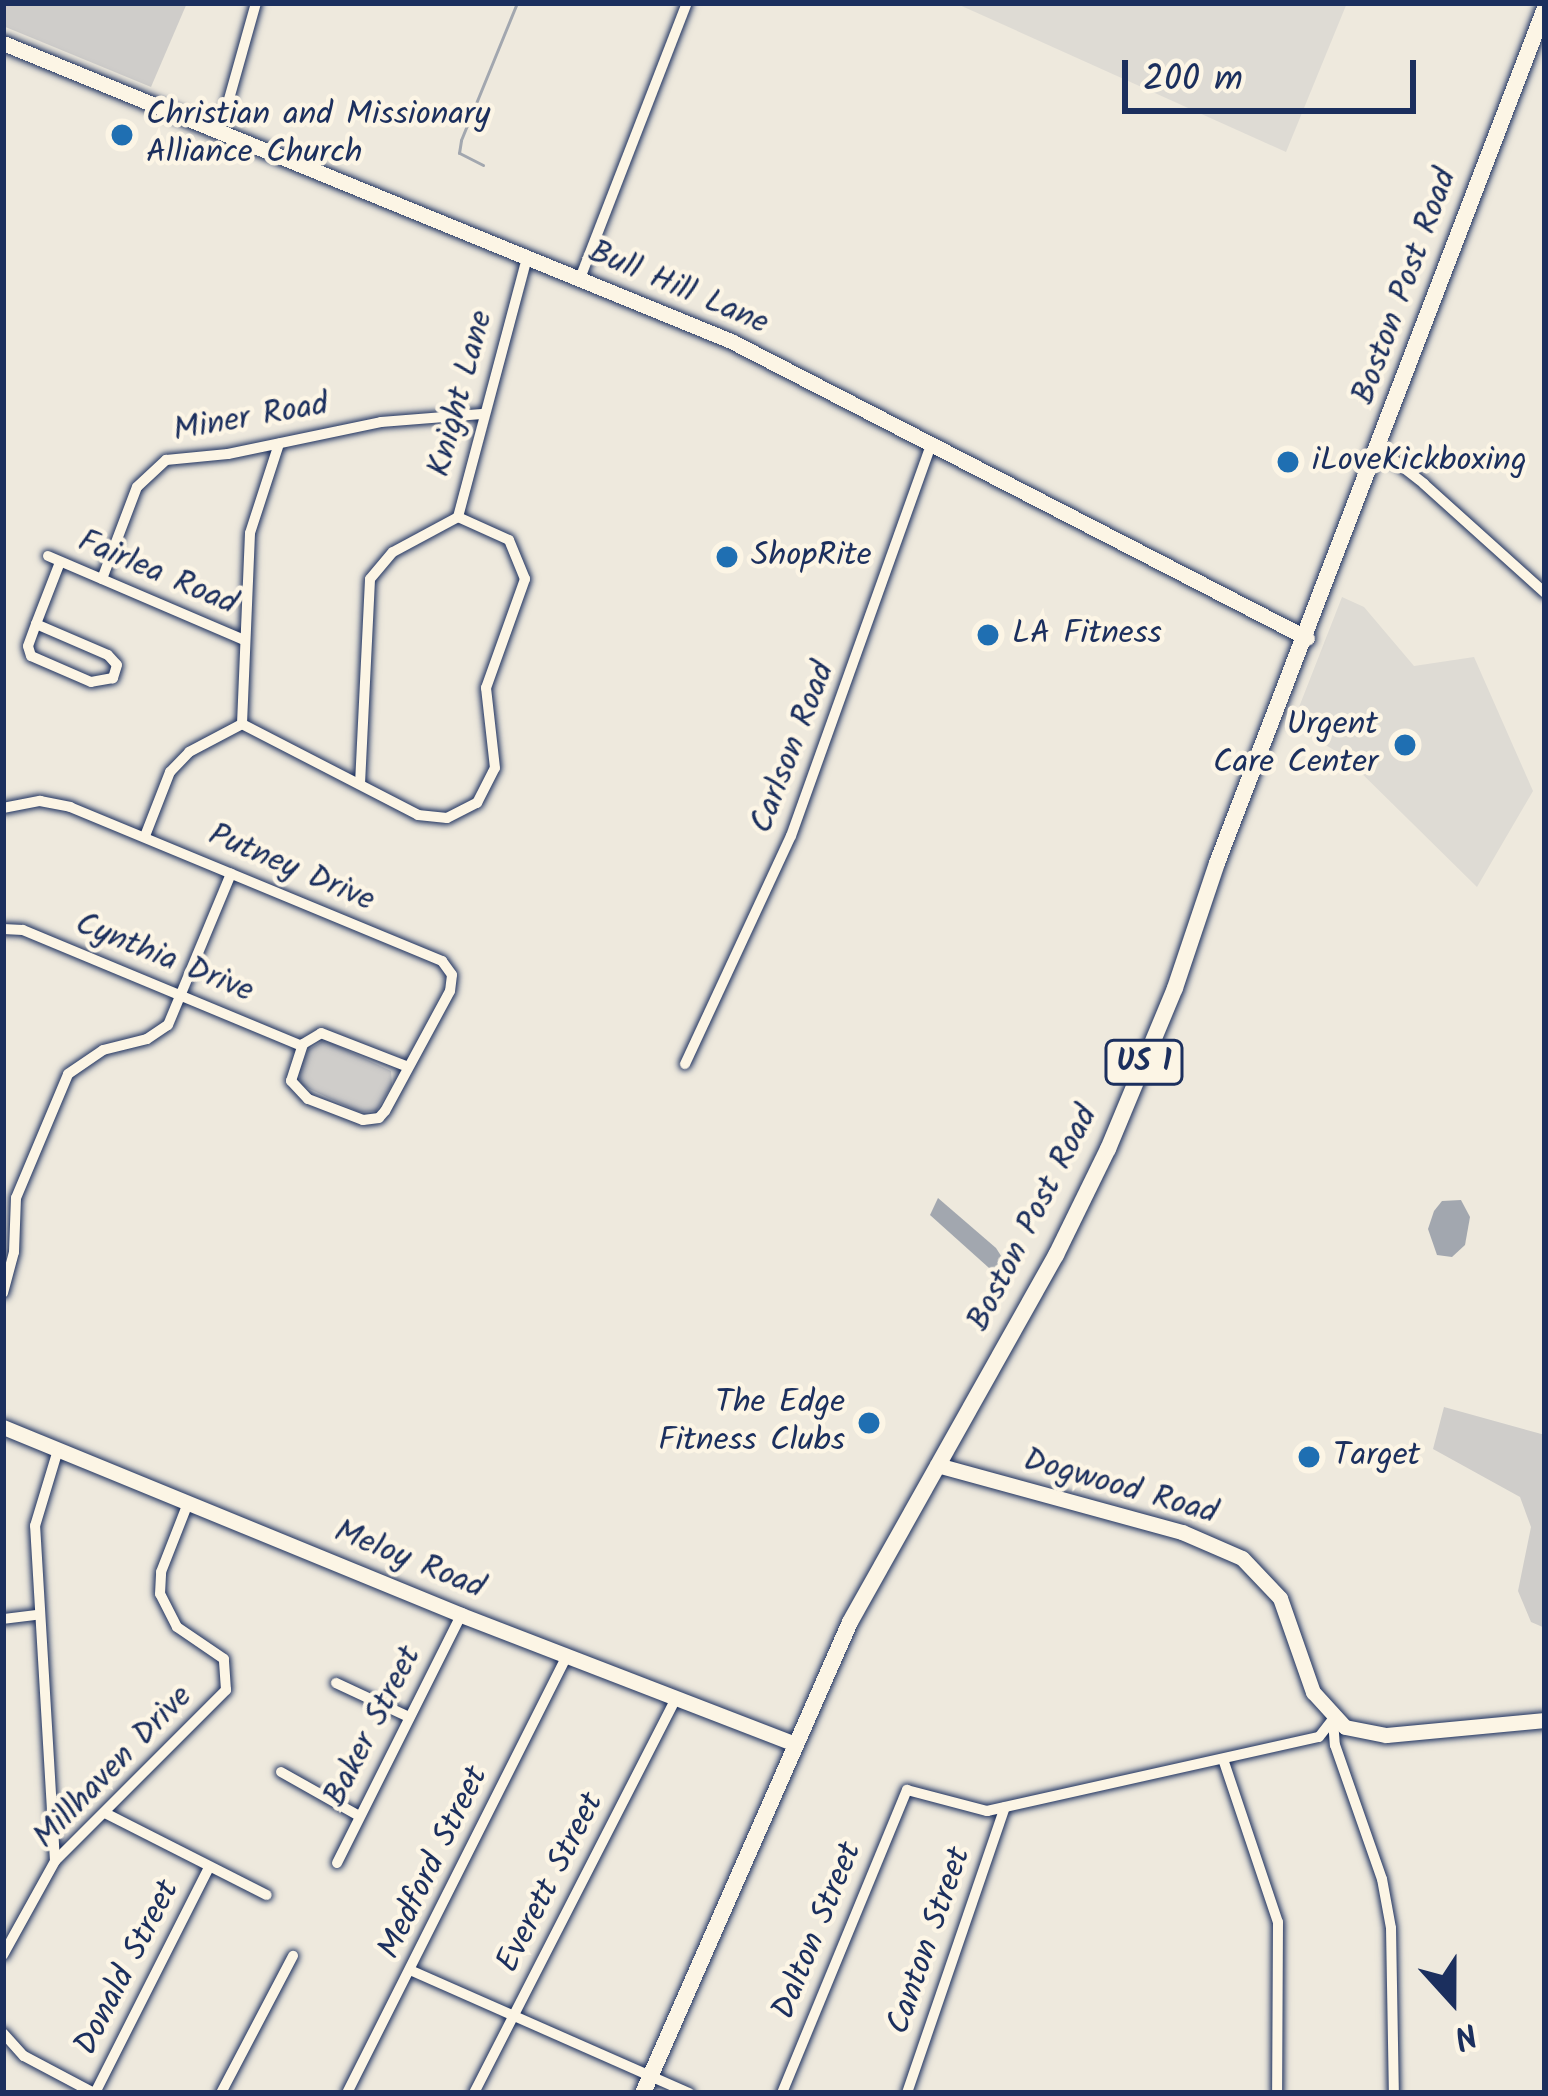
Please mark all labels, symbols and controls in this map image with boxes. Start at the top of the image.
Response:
scale bar [1128,36,1422,110]
text: 200 m [1143,52,1243,109]
place label: Christian and Missionary Alliance Church [146,96,490,174]
marker: Christian and Missionary Alliance Church [109,122,135,148]
street label: Boston Post Road [1345,164,1467,410]
street label: Bull Hill Lane [582,233,774,345]
street label: Knight Lane [421,307,503,481]
street label: Miner Road [170,386,332,452]
place label: iLoveKickboxing [1312,442,1527,482]
marker: iLoveKickboxing [1275,449,1301,475]
street label: Fairlea Road [71,523,243,625]
place label: ShopRite [751,537,872,577]
marker: ShopRite [714,544,740,570]
place label: LA Fitness [1012,615,1162,655]
marker: LA Fitness [975,622,1001,648]
street label: Carlson Road [743,657,845,839]
place label: Urgent Care Center [1213,706,1378,784]
marker: Urgent Care Center [1389,729,1421,761]
street label: Putney Drive [202,816,380,922]
street label: Cynthia Drive [69,905,259,1013]
road number: US 1 [1102,1038,1186,1086]
street label: Boston Post Road [960,1100,1108,1338]
place label: The Edge Fitness Clubs [658,1384,845,1462]
marker: The Edge Fitness Clubs [856,1410,882,1436]
place label: Target [1333,1437,1420,1477]
street label: Dogwood Road [1018,1441,1222,1535]
marker: Target [1296,1444,1322,1470]
street label: Meloy Road [328,1513,490,1609]
street label: Baker Street [317,1640,431,1814]
street label: Millhaven Drive [26,1678,202,1858]
street label: Medford Street [370,1760,498,1966]
street label: Everett Street [489,1787,613,1979]
street label: Dalton Street [765,1837,871,2025]
street label: Canton Street [880,1842,980,2040]
street label: Donald Street [67,1874,189,2062]
north arrow [1392,1940,1512,2060]
text: N [1446,2006,1484,2063]

